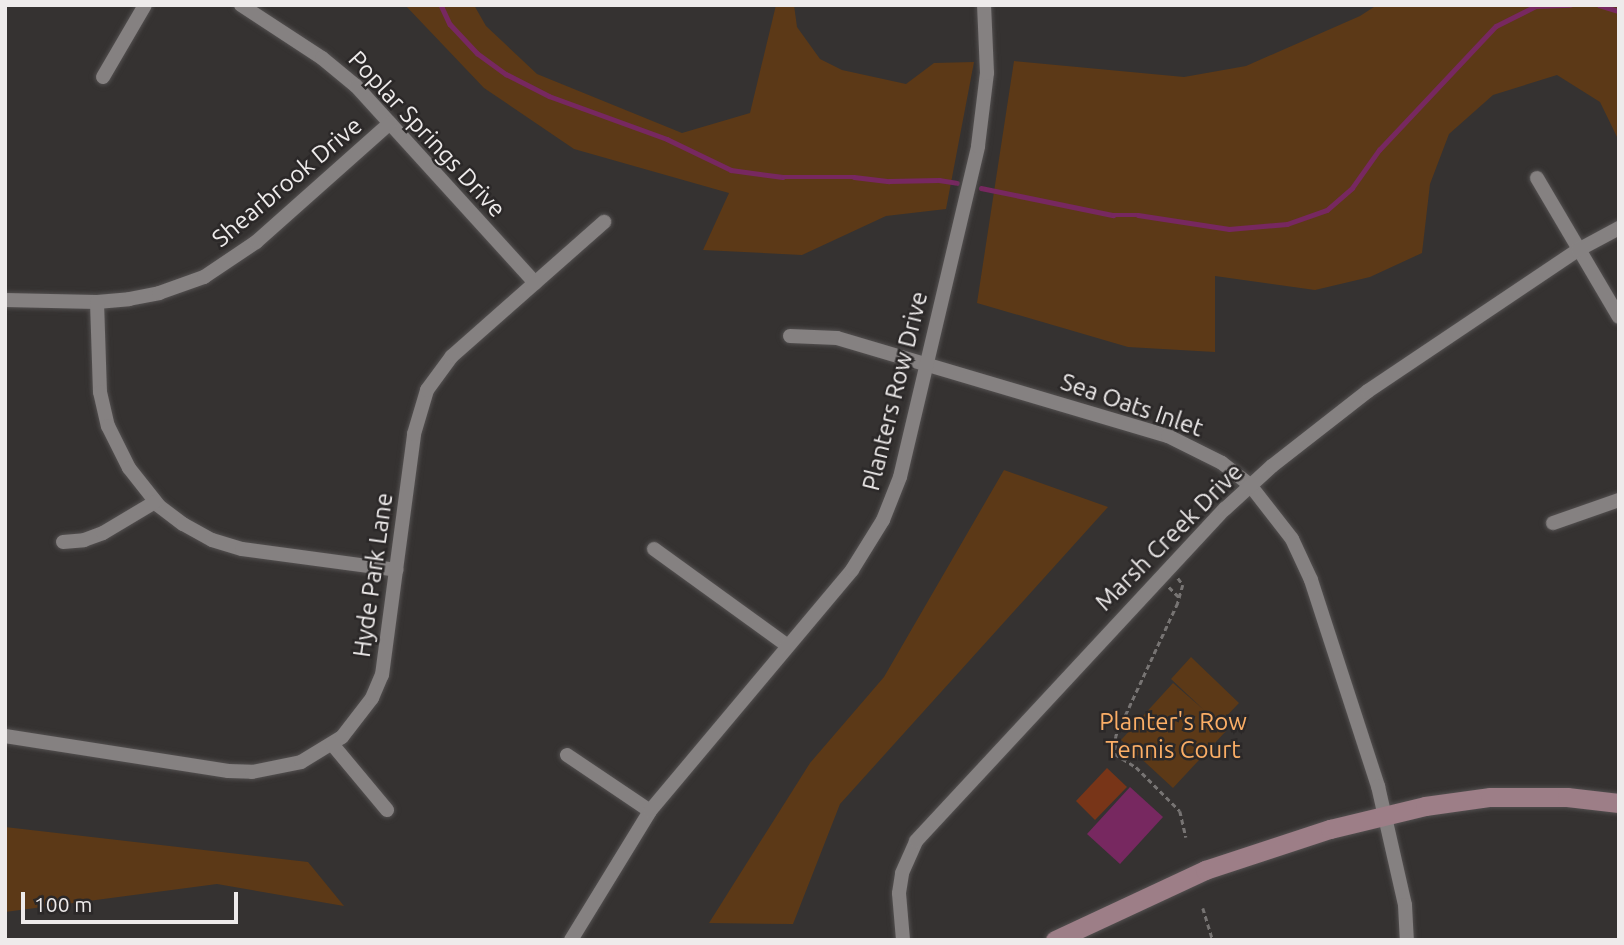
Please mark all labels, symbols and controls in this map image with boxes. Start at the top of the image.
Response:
street label: Poplar Springs Drive [342,45,512,223]
street label: Shearbrook Drive [206,111,368,253]
street label: Planters Row Drive [856,288,934,494]
street label: Sea Oats Inlet [1057,367,1207,443]
street label: Marsh Creek Drive [1089,457,1249,617]
street label: Hyde Park Lane [347,491,399,659]
park label: Planter's Row Tennis Court [1099,708,1247,764]
scale bar [24,878,242,922]
text: 100 m [34,892,92,916]

